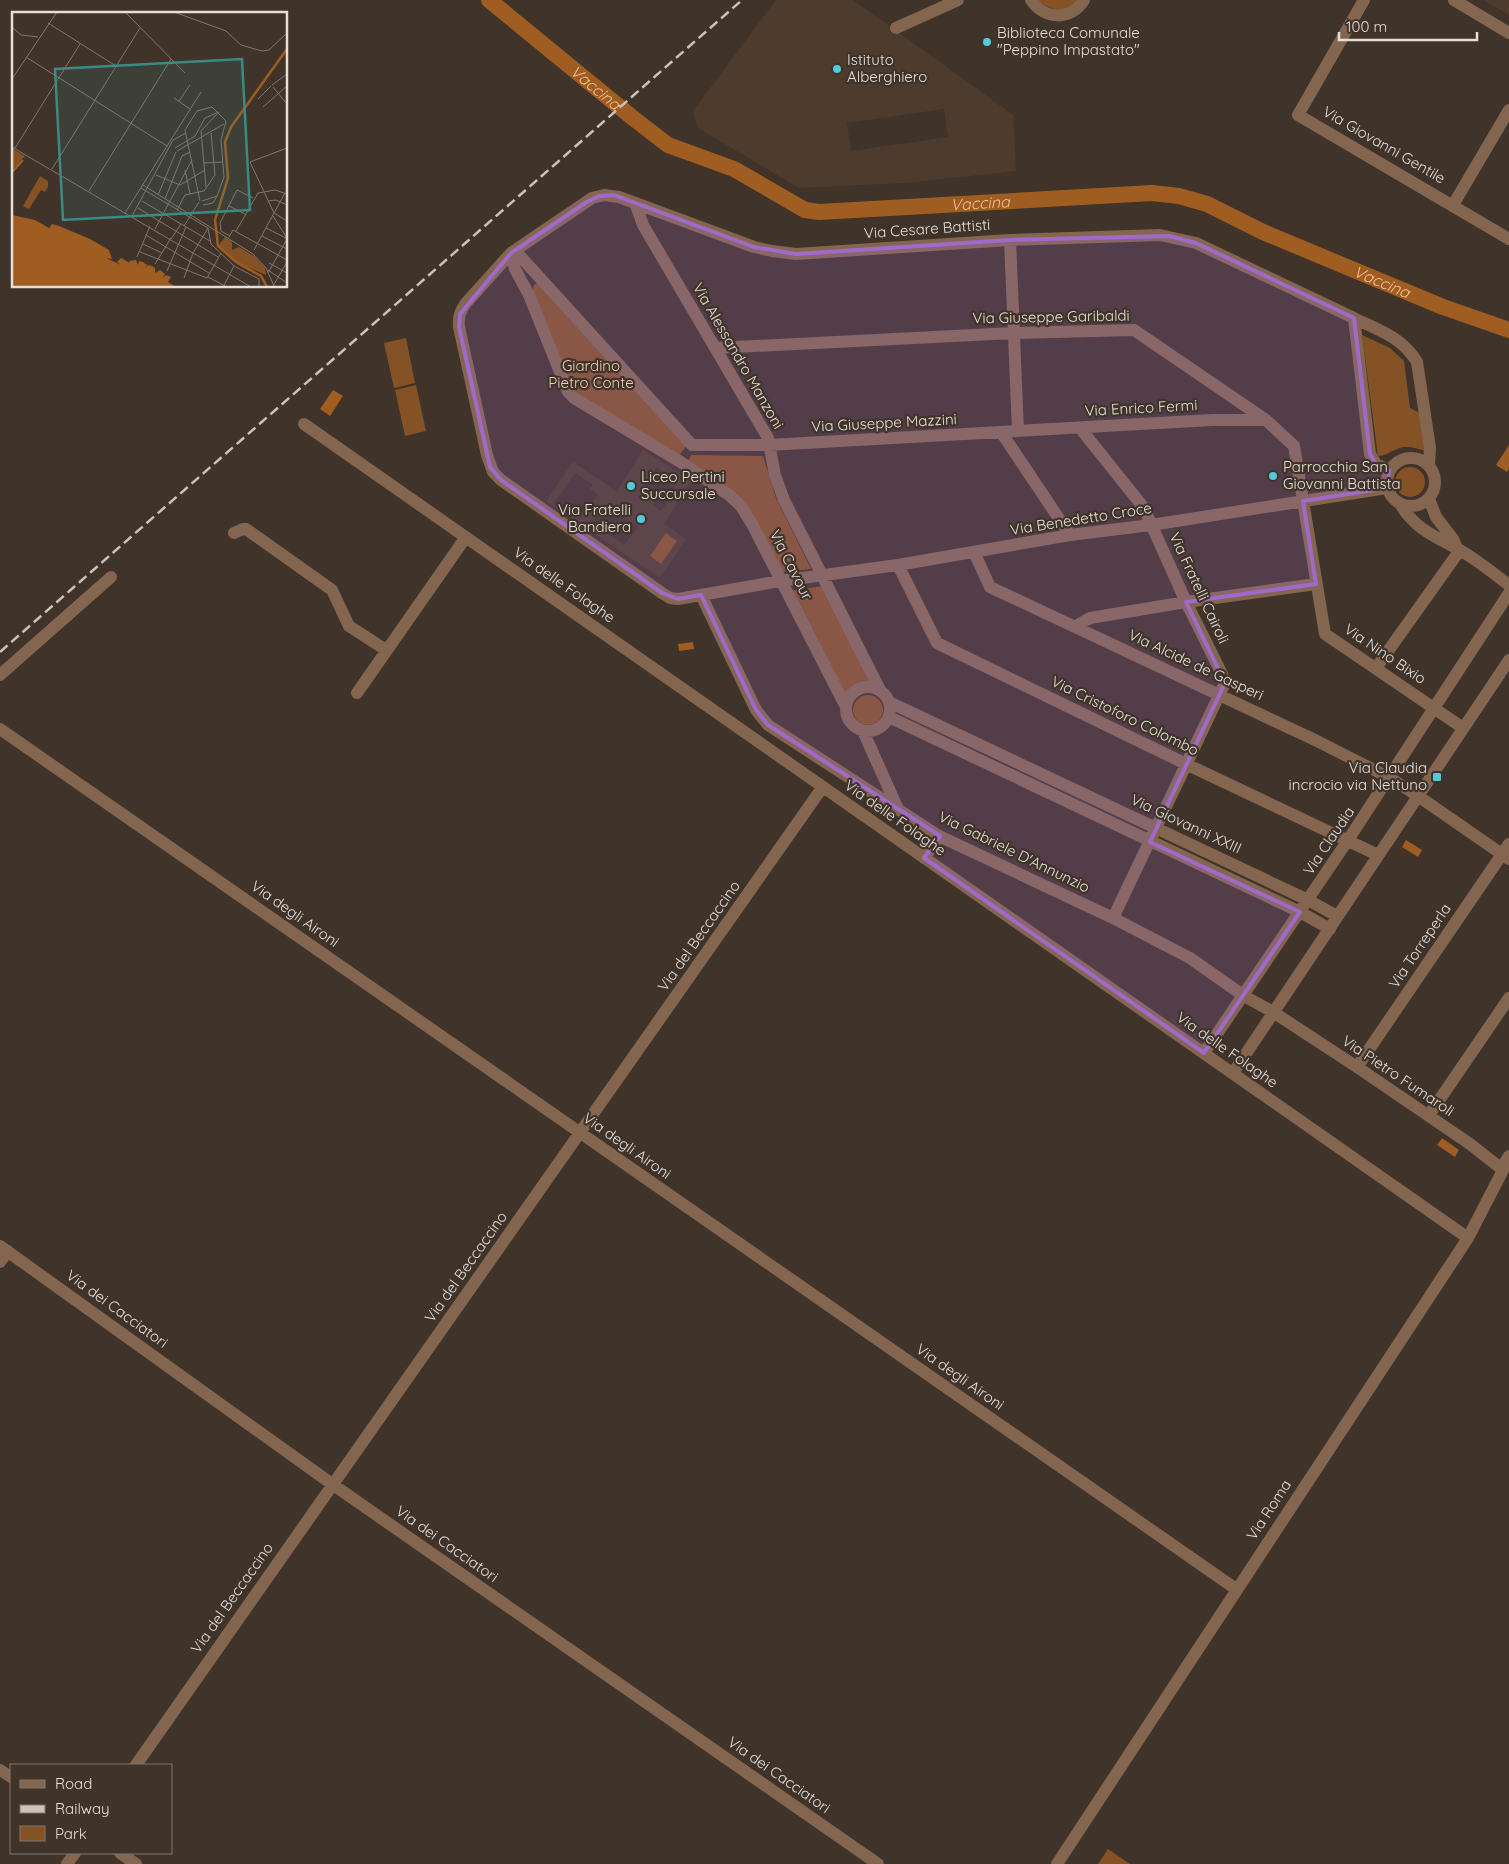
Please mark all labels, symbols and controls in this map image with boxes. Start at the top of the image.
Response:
scale bar [1339,10,1476,42]
inset map [12,12,288,288]
text: 100 m [1346,17,1387,36]
place label: Biblioteca Comunale "Peppino Impastato" [997,23,1140,59]
marker: Biblioteca Comunale "Peppino Impastato" [981,36,993,48]
place label: Istituto Alberghiero [847,50,927,86]
water label: Vaccina [567,61,626,115]
marker: Istituto Alberghiero [831,63,843,75]
street label: Via Giovanni Gentile [1320,102,1449,187]
water label: Vaccina [950,191,1011,214]
street label: Via Cesare Battisti [863,215,991,242]
water label: Vaccina [1351,261,1414,303]
street label: Via Alessandro Manzoni [689,279,788,432]
street label: Via Giuseppe Garibaldi [972,306,1130,327]
park label: Giardino Pietro Conte [548,356,634,392]
street label: Via Enrico Fermi [1084,395,1198,420]
street label: Via Giuseppe Mazzini [811,409,957,436]
place label: Parrocchia San Giovanni Battista [1283,457,1401,493]
place label: Liceo Pertini Succursale [641,467,725,503]
marker: Parrocchia San Giovanni Battista [1267,470,1279,482]
marker: Liceo Pertini Succursale [625,480,637,492]
street label: Via Benedetto Croce [1009,498,1153,539]
place label: Via Fratelli Bandiera [558,500,631,536]
marker: Via Fratelli Bandiera [635,513,647,525]
street label: Via Cavour [766,526,817,603]
street label: Via Fratelli Cairoli [1165,529,1233,646]
street label: Via delle Folaghe [510,543,619,627]
street label: Via Nino Bixio [1341,619,1430,688]
street label: Via Alcide de Gasperi [1126,625,1267,704]
street label: Via Cristoforo Colombo [1048,672,1202,760]
place label: Via Claudia incrocio via Nettuno [1289,758,1427,794]
marker: Via Claudia incrocio via Nettuno [1431,771,1443,783]
street label: Via delle Folaghe [841,776,950,860]
street label: Via Giovanni XXIII [1128,790,1245,858]
street label: Via Claudia [1299,803,1358,879]
street label: Via Gabriele D'Annunzio [935,807,1093,896]
street label: Via degli Aironi [248,876,343,951]
street label: Via del Beccaccino [653,877,744,995]
street label: Via Torreperla [1384,900,1455,992]
street label: Via delle Folaghe [1173,1008,1282,1092]
street label: Via Pietro Fumaroli [1338,1031,1458,1120]
street label: Via degli Aironi [580,1108,675,1183]
street label: Via del Beccaccino [420,1208,511,1326]
street label: Via dei Cacciatori [63,1265,172,1352]
street label: Via degli Aironi [913,1339,1008,1414]
street label: Via Roma [1242,1476,1295,1543]
street label: Via dei Cacciatori [392,1501,502,1586]
street label: Via del Beccaccino [186,1539,277,1657]
street label: Via dei Cacciatori [724,1732,834,1817]
legend [10,1764,172,1854]
text: Road [55,1774,92,1793]
text: Railway [55,1799,110,1818]
text: Park [55,1824,87,1843]

